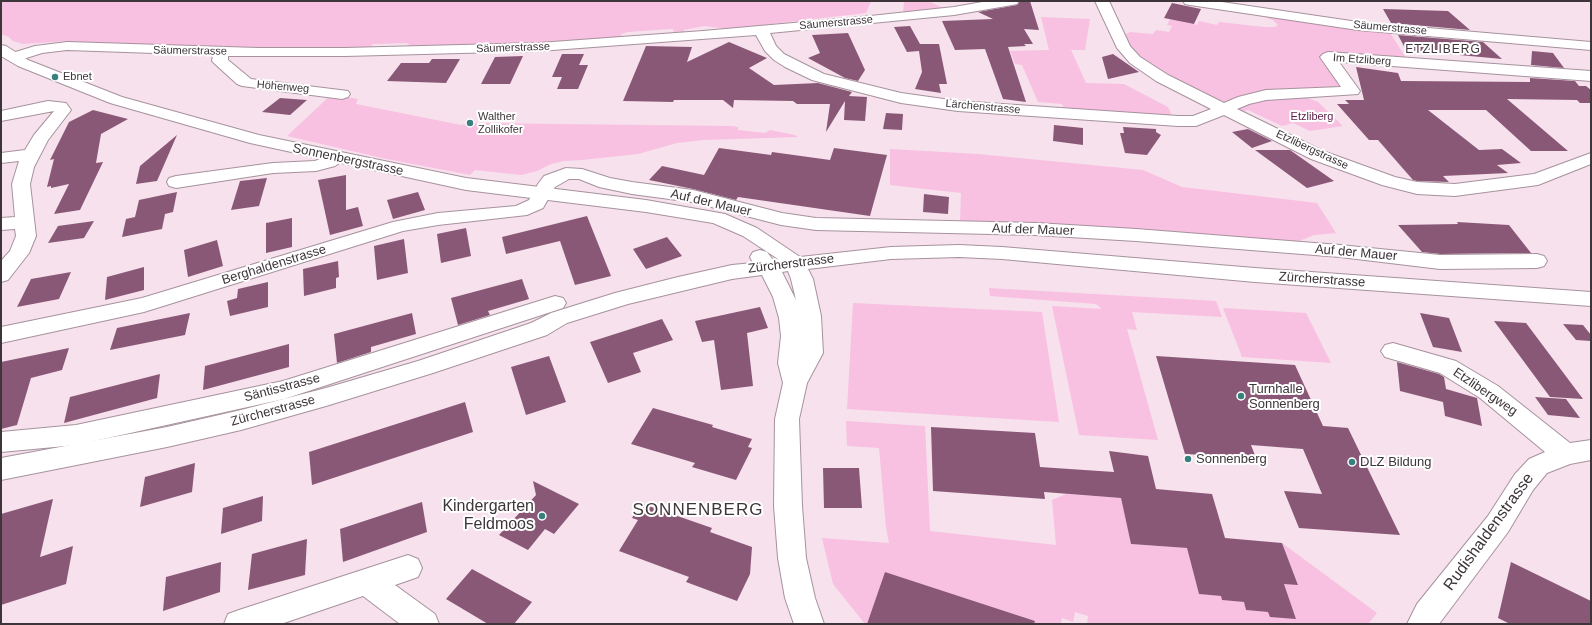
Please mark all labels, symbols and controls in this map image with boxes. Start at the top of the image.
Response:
street label: Säumerstrasse [799,13,873,33]
street label: Säumerstrasse [1353,18,1427,38]
street label: Säumerstrasse [476,40,550,56]
district label: ETZLIBERG [1405,43,1481,57]
street label: Säumerstrasse [153,44,227,58]
street label: Im Etzliberg [1333,51,1391,69]
place label: Ebnet [63,70,92,84]
marker: Ebnet [50,72,60,82]
street label: Höhenweg [256,78,310,96]
street label: Lärchenstrasse [945,97,1021,117]
place label: Walther Zollikofer [478,110,523,136]
park label: Etzliberg [1291,110,1333,124]
marker: Walther Zollikofer [465,118,475,128]
street label: Etzlibergstrasse [1274,127,1350,173]
street label: Sonnenbergstrasse [291,141,405,179]
street label: Auf der Mauer [669,186,753,220]
street label: Auf der Mauer [992,221,1074,239]
street label: Berghaldenstrasse [220,242,328,288]
street label: Auf der Mauer [1314,242,1398,264]
street label: Zürcherstrasse [747,251,835,277]
street label: Zürcherstrasse [1278,269,1366,291]
street label: Etzlibergweg [1450,365,1520,419]
street label: Säntisstrasse [242,370,322,406]
place label: Turnhalle Sonnenberg [1249,381,1320,412]
marker: Turnhalle Sonnenberg [1236,391,1246,401]
street label: Zürcherstrasse [229,392,317,430]
place label: Sonnenberg [1196,451,1267,467]
marker: Sonnenberg [1183,454,1193,464]
place label: DLZ Bildung [1360,454,1432,470]
marker: DLZ Bildung [1347,457,1357,467]
street label: Rudishaldenstrasse [1440,470,1538,594]
place label: Kindergarten Feldmoos [442,497,534,535]
district label: SONNENBERG [633,500,763,520]
marker: Kindergarten Feldmoos [537,511,547,521]

